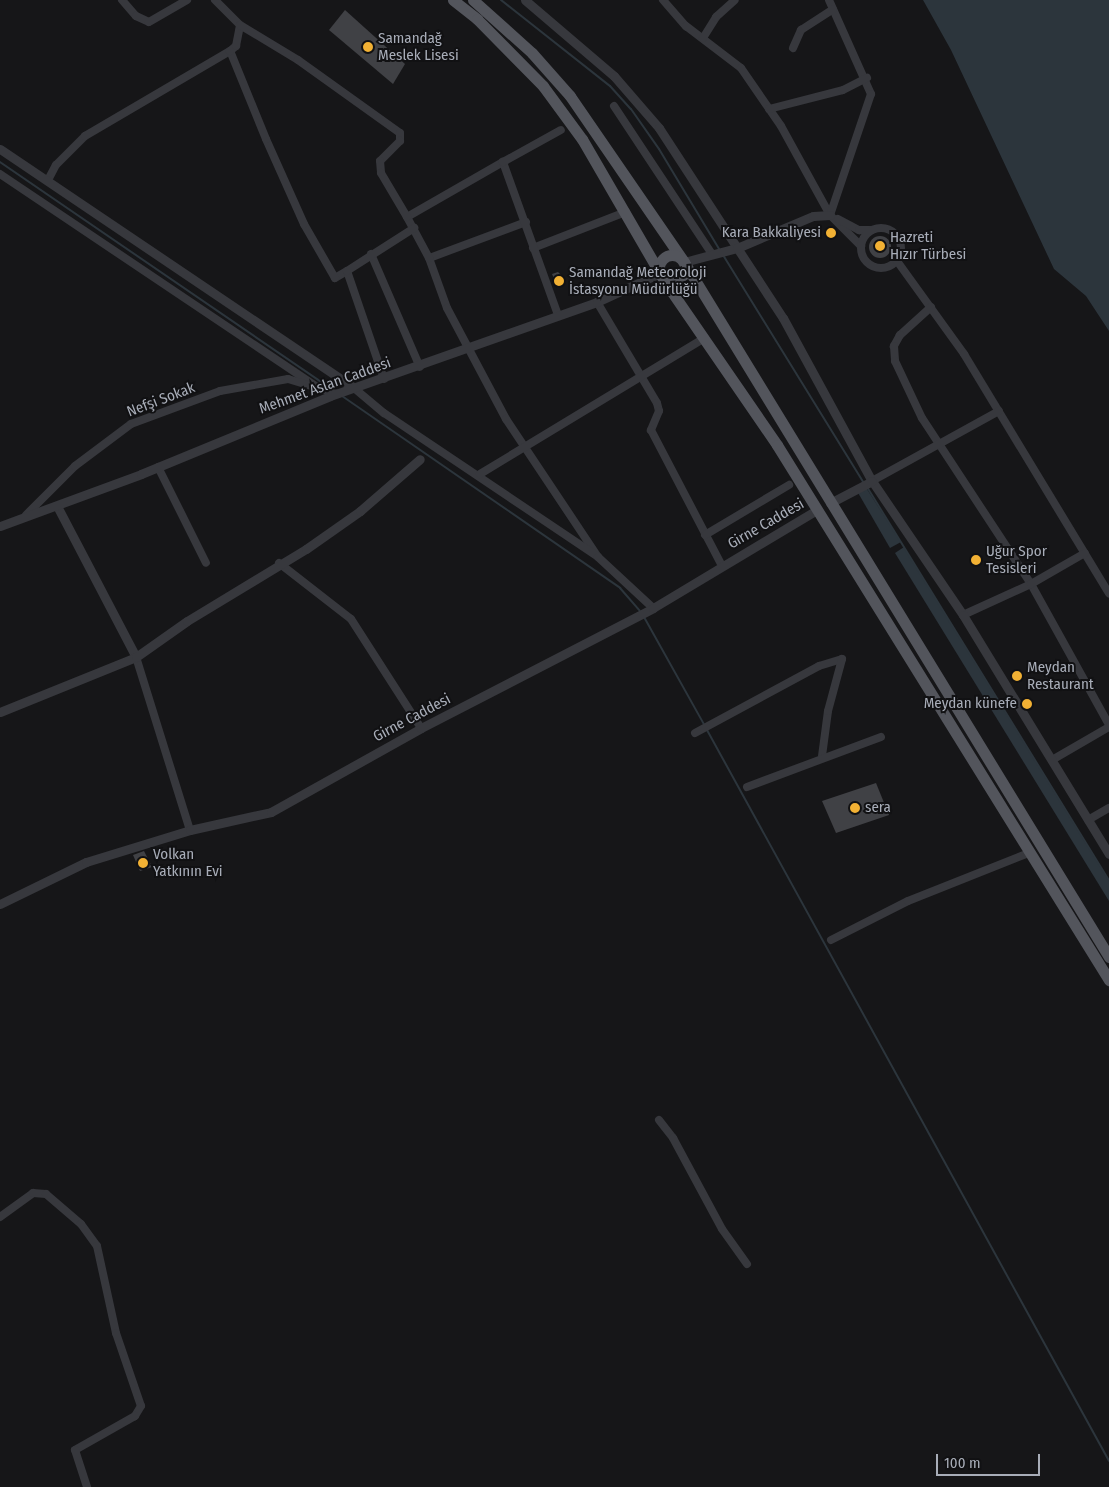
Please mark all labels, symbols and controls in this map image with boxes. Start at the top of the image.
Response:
place label: Samandağ Meslek Lisesi [378,29,459,64]
marker: Samandağ Meslek Lisesi [362,41,374,53]
place label: Kara Bakkaliyesi [722,224,821,242]
marker: Kara Bakkaliyesi [825,227,837,239]
place label: Hazreti Hızır Türbesi [890,228,966,263]
marker: Hazreti Hızır Türbesi [874,240,886,252]
place label: Samandağ Meteoroloji İstasyonu Müdürlüğü [569,263,706,298]
marker: Samandağ Meteoroloji İstasyonu Müdürlüğü [553,275,565,287]
street label: Mehmet Aslan Caddesi [257,354,393,418]
street label: Nefşi Sokak [125,379,197,421]
street label: Girne Caddesi [725,495,807,553]
place label: Uğur Spor Tesisleri [986,542,1047,577]
marker: Uğur Spor Tesisleri [970,554,982,566]
place label: Meydan Restaurant [1027,658,1094,693]
marker: Meydan Restaurant [1011,670,1023,682]
street label: Girne Caddesi [370,690,454,746]
place label: Meydan künefe [924,695,1017,713]
marker: Meydan künefe [1021,698,1033,710]
place label: sera [865,799,891,817]
marker: sera [849,802,861,814]
place label: Volkan Yatkının Evi [153,845,223,880]
marker: Volkan Yatkının Evi [137,857,149,869]
scale bar [939,1444,1043,1476]
text: 100 m [944,1454,981,1472]

